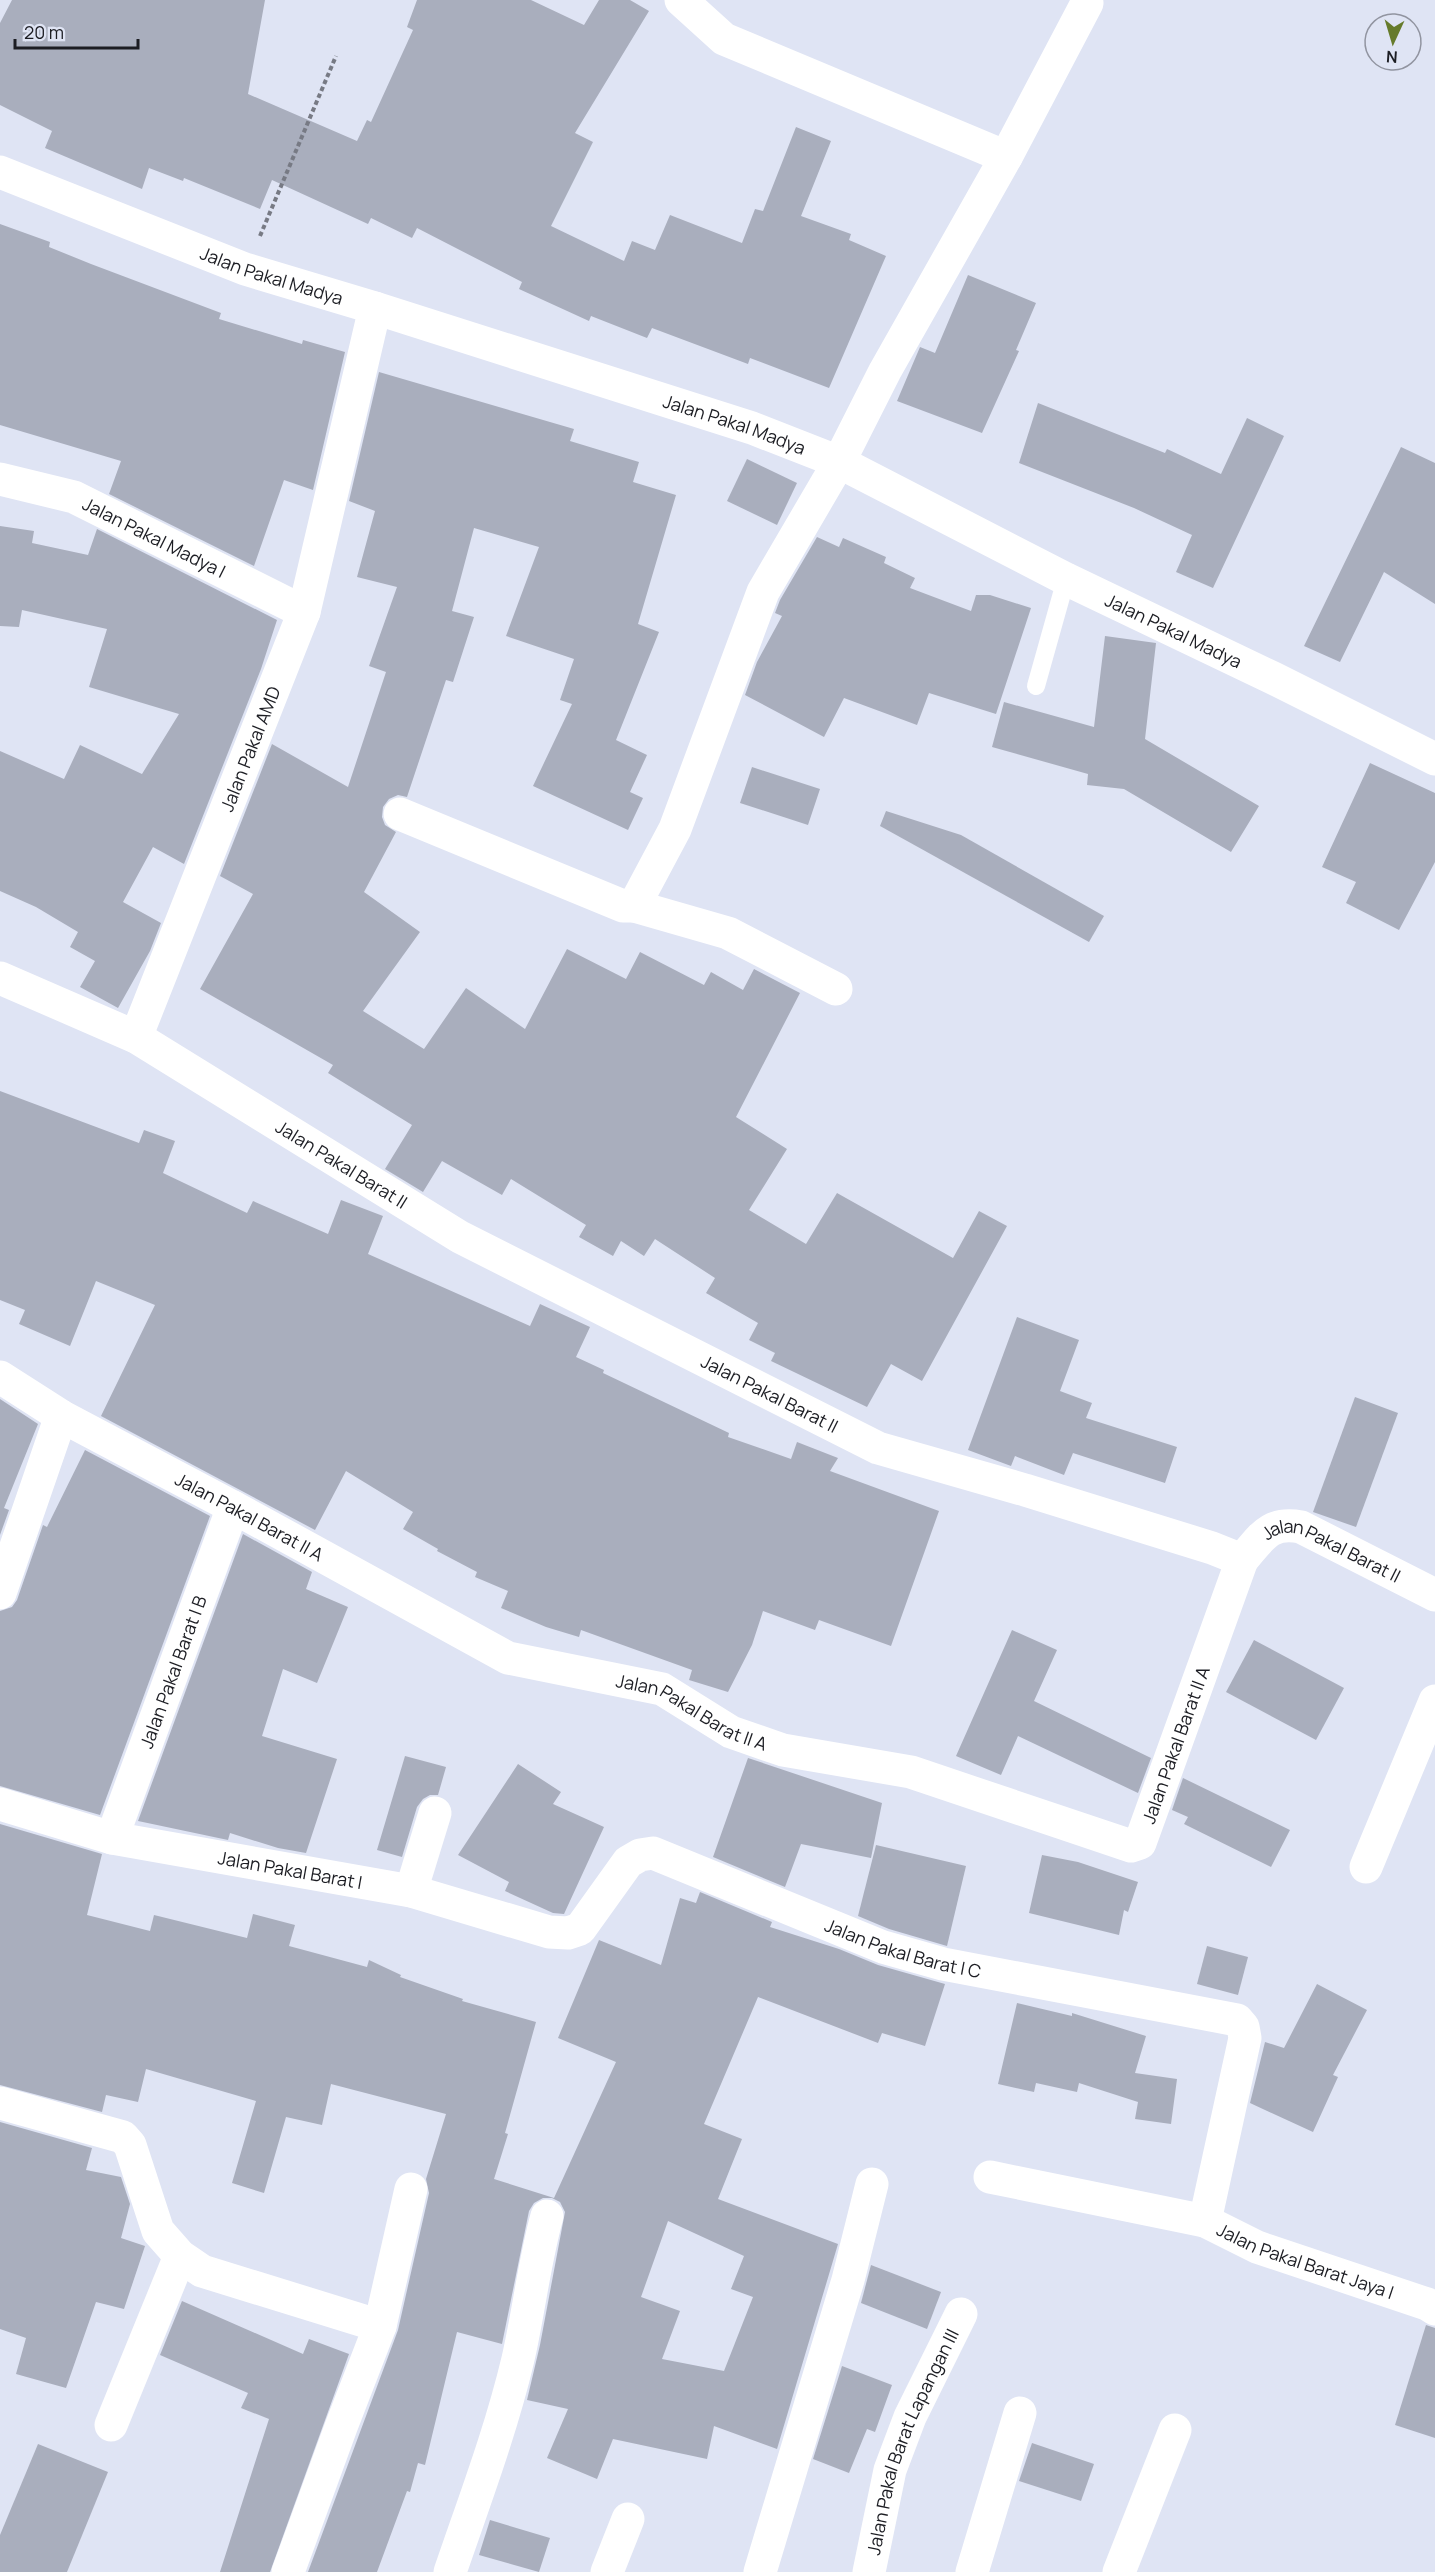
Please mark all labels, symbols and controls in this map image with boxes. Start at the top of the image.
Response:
scale bar [15,12,138,50]
north arrow [1363,12,1423,72]
text: 20 m [24,20,64,44]
text: N [1385,46,1398,68]
street label: Jalan Pakal Madya [197,241,346,310]
street label: Jalan Pakal Madya [660,389,809,460]
street label: Jalan Pakal Madya I [79,491,230,583]
street label: Jalan Pakal Madya [1101,588,1246,673]
street label: Jalan Pakal AMD [214,683,286,815]
street label: Jalan Pakal Barat II [271,1114,412,1214]
street label: Jalan Pakal Barat II [697,1349,842,1438]
street label: Jalan Pakal Barat II A [171,1467,328,1567]
street label: Jalan Pakal Barat II [1256,1514,1405,1588]
street label: Jalan Pakal Barat I B [134,1592,212,1751]
street label: Jalan Pakal Barat II A [1136,1662,1215,1827]
street label: Jalan Pakal Barat II A [614,1668,771,1756]
street label: Jalan Pakal Barat I [216,1845,364,1894]
street label: Jalan Pakal Barat I C [821,1913,983,1983]
street label: Jalan Pakal Barat Jaya I [1213,2217,1397,2304]
street label: Jalan Pakal Barat Lapangan III [861,2324,964,2557]

